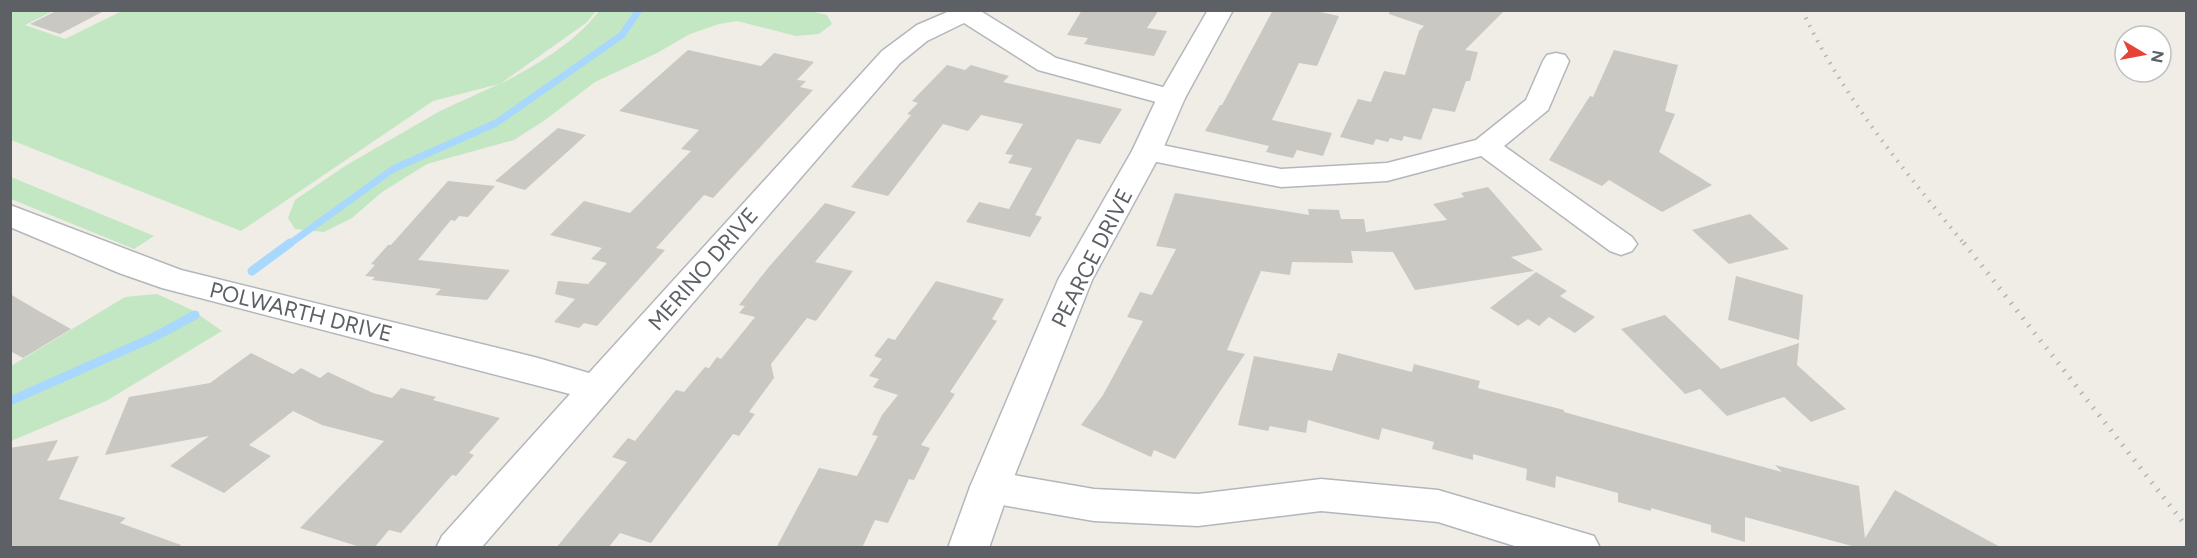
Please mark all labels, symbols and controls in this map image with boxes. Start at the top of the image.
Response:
north arrow [2113,24,2173,84]
text: N [2147,49,2168,64]
street label: PEARCE DRIVE [1045,184,1139,332]
street label: MERINO DRIVE [642,202,764,336]
street label: POLWARTH DRIVE [207,276,395,348]

